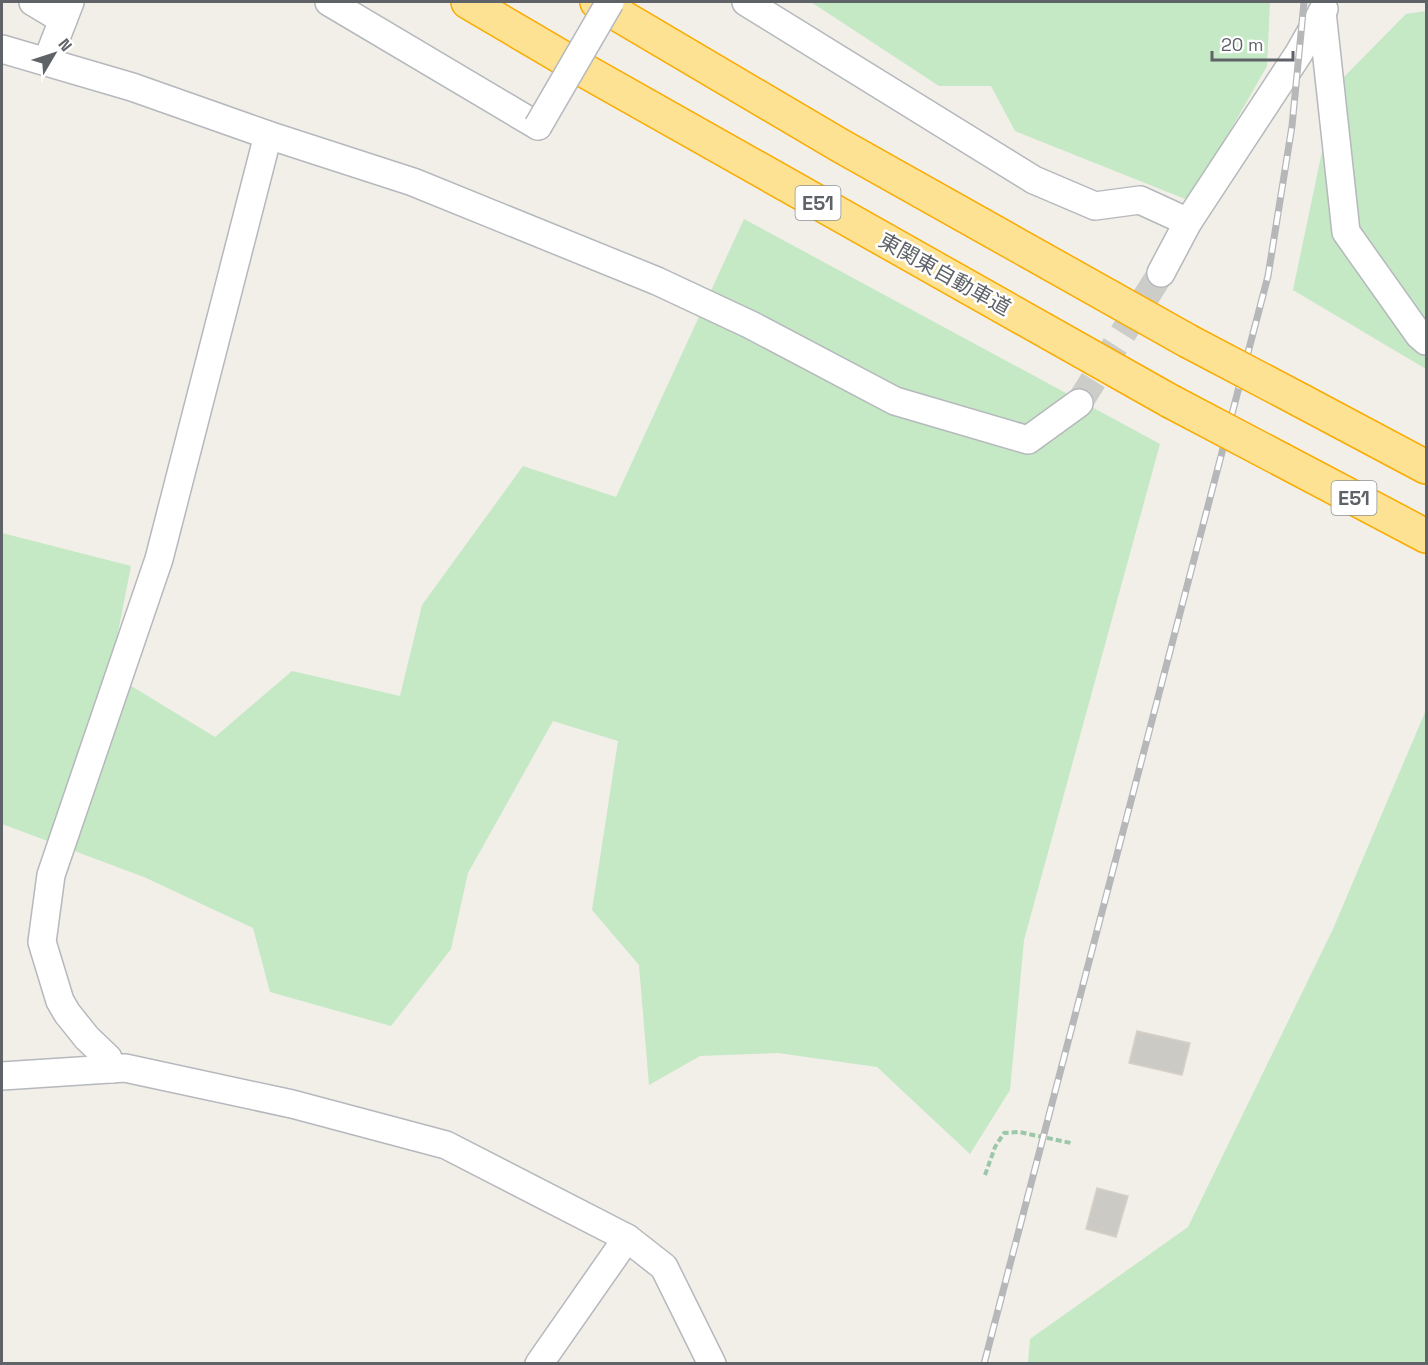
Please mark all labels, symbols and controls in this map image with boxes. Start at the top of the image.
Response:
north arrow [24,24,84,84]
scale bar [1212,24,1293,62]
text: 20 m [1221,33,1264,56]
text: N [54,34,77,56]
road number: E51 [796,186,840,220]
street label: 東関東自動車道 [874,227,1016,321]
road number: E51 [1332,481,1376,515]

